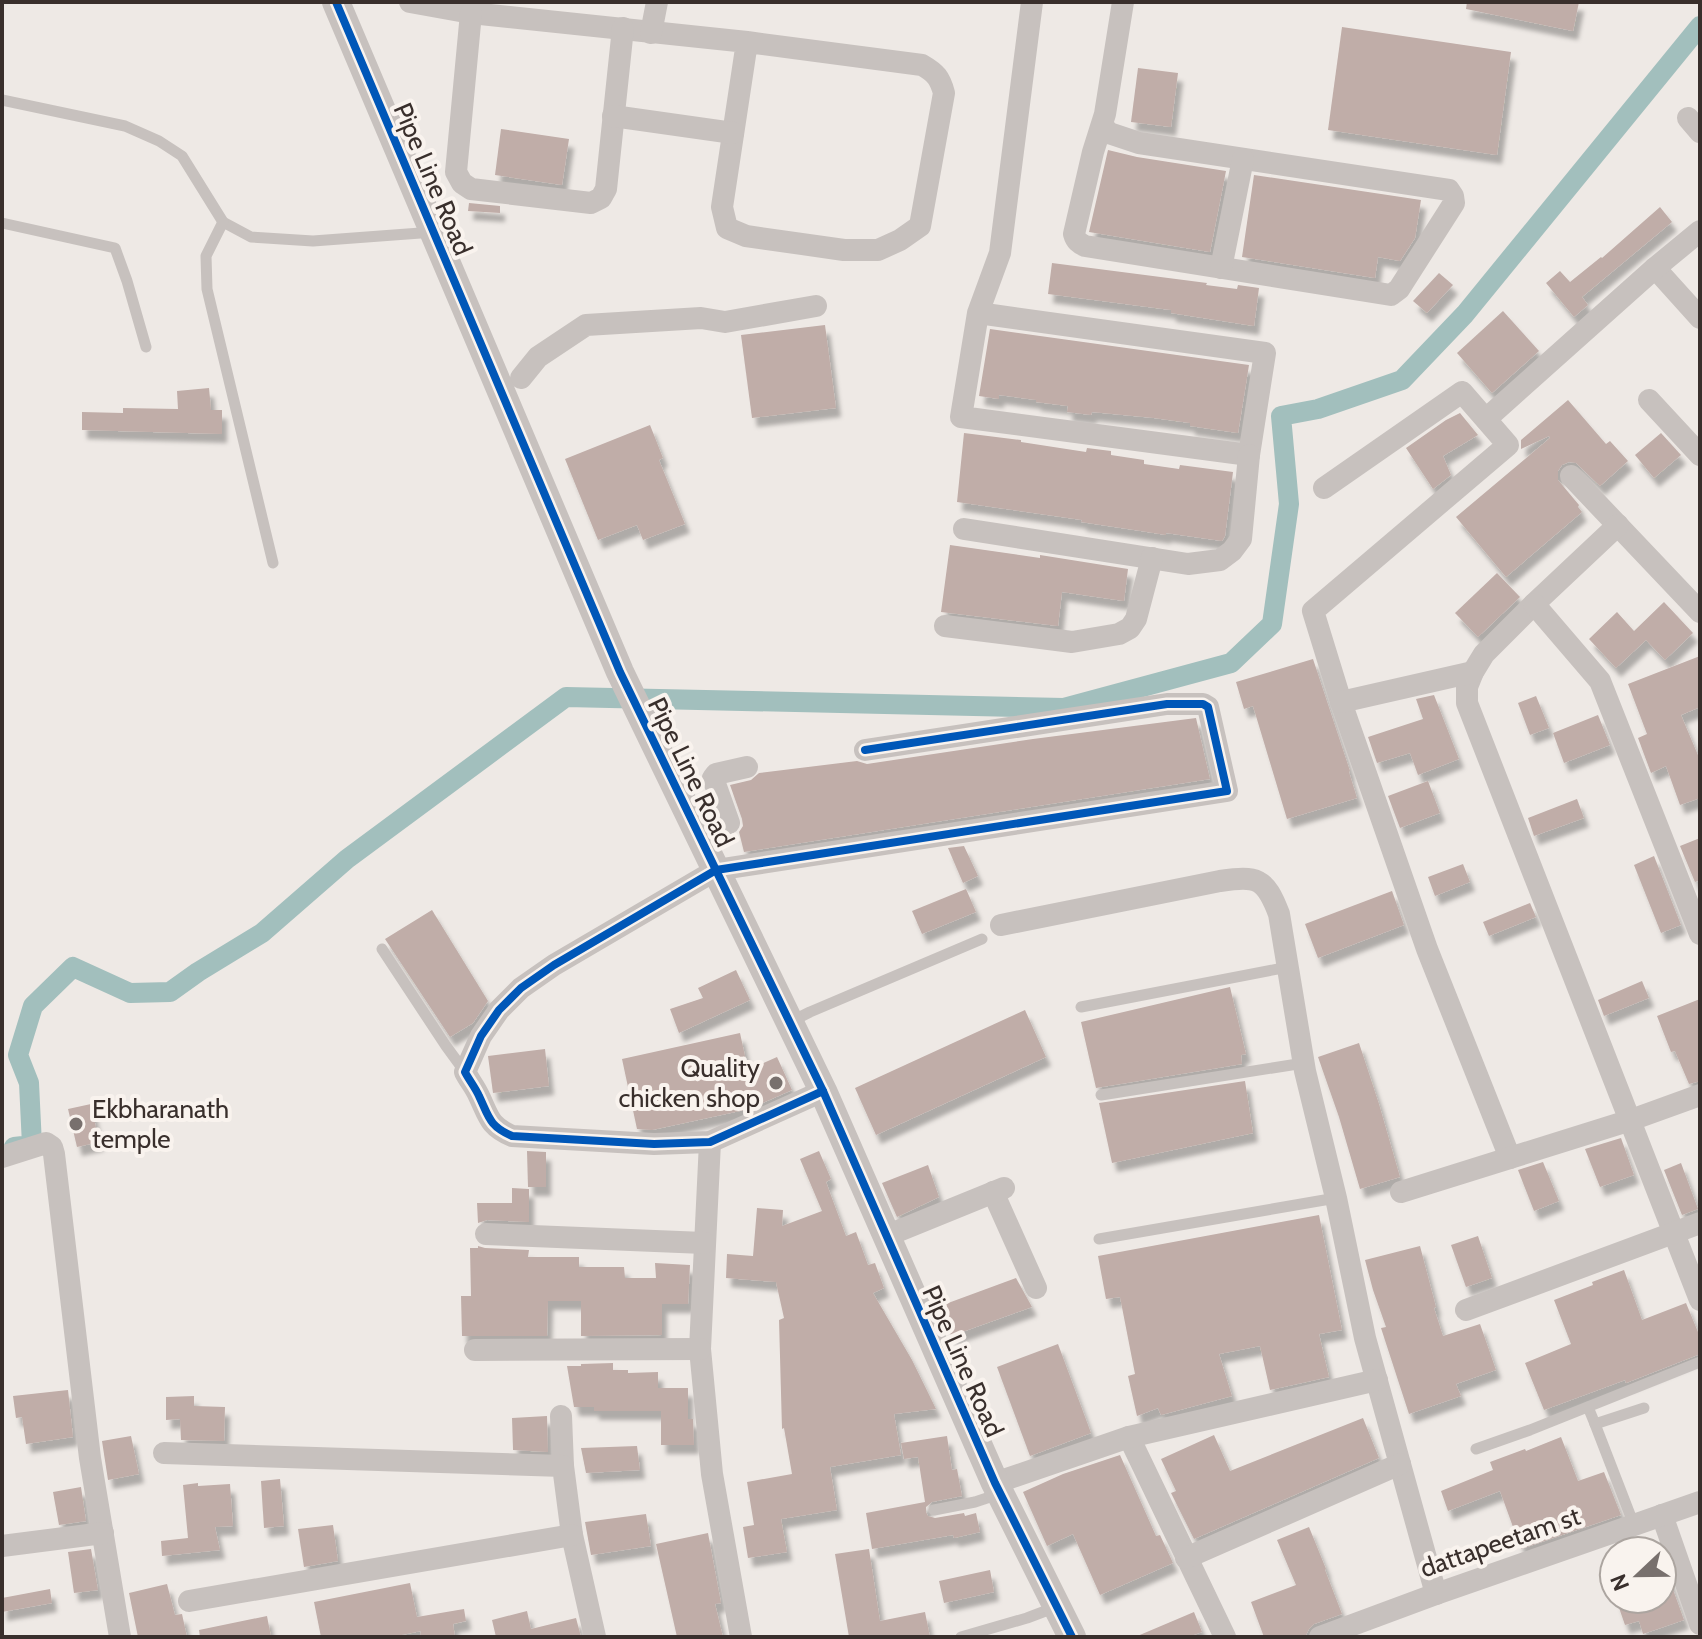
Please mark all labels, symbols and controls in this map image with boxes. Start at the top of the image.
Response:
street label: Pipe Line Road [387,98,479,260]
street label: Pipe Line Road [641,692,741,852]
place label: Quality chicken shop [618,1052,760,1114]
marker: Quality chicken shop [767,1074,785,1092]
place label: Ekbharanath temple [92,1093,229,1155]
marker: Ekbharanath temple [67,1115,85,1133]
street label: Pipe Line Road [915,1280,1011,1442]
street label: dattapeetam st [1416,1500,1584,1584]
north arrow [1598,1535,1678,1615]
text: N [1604,1570,1635,1595]

